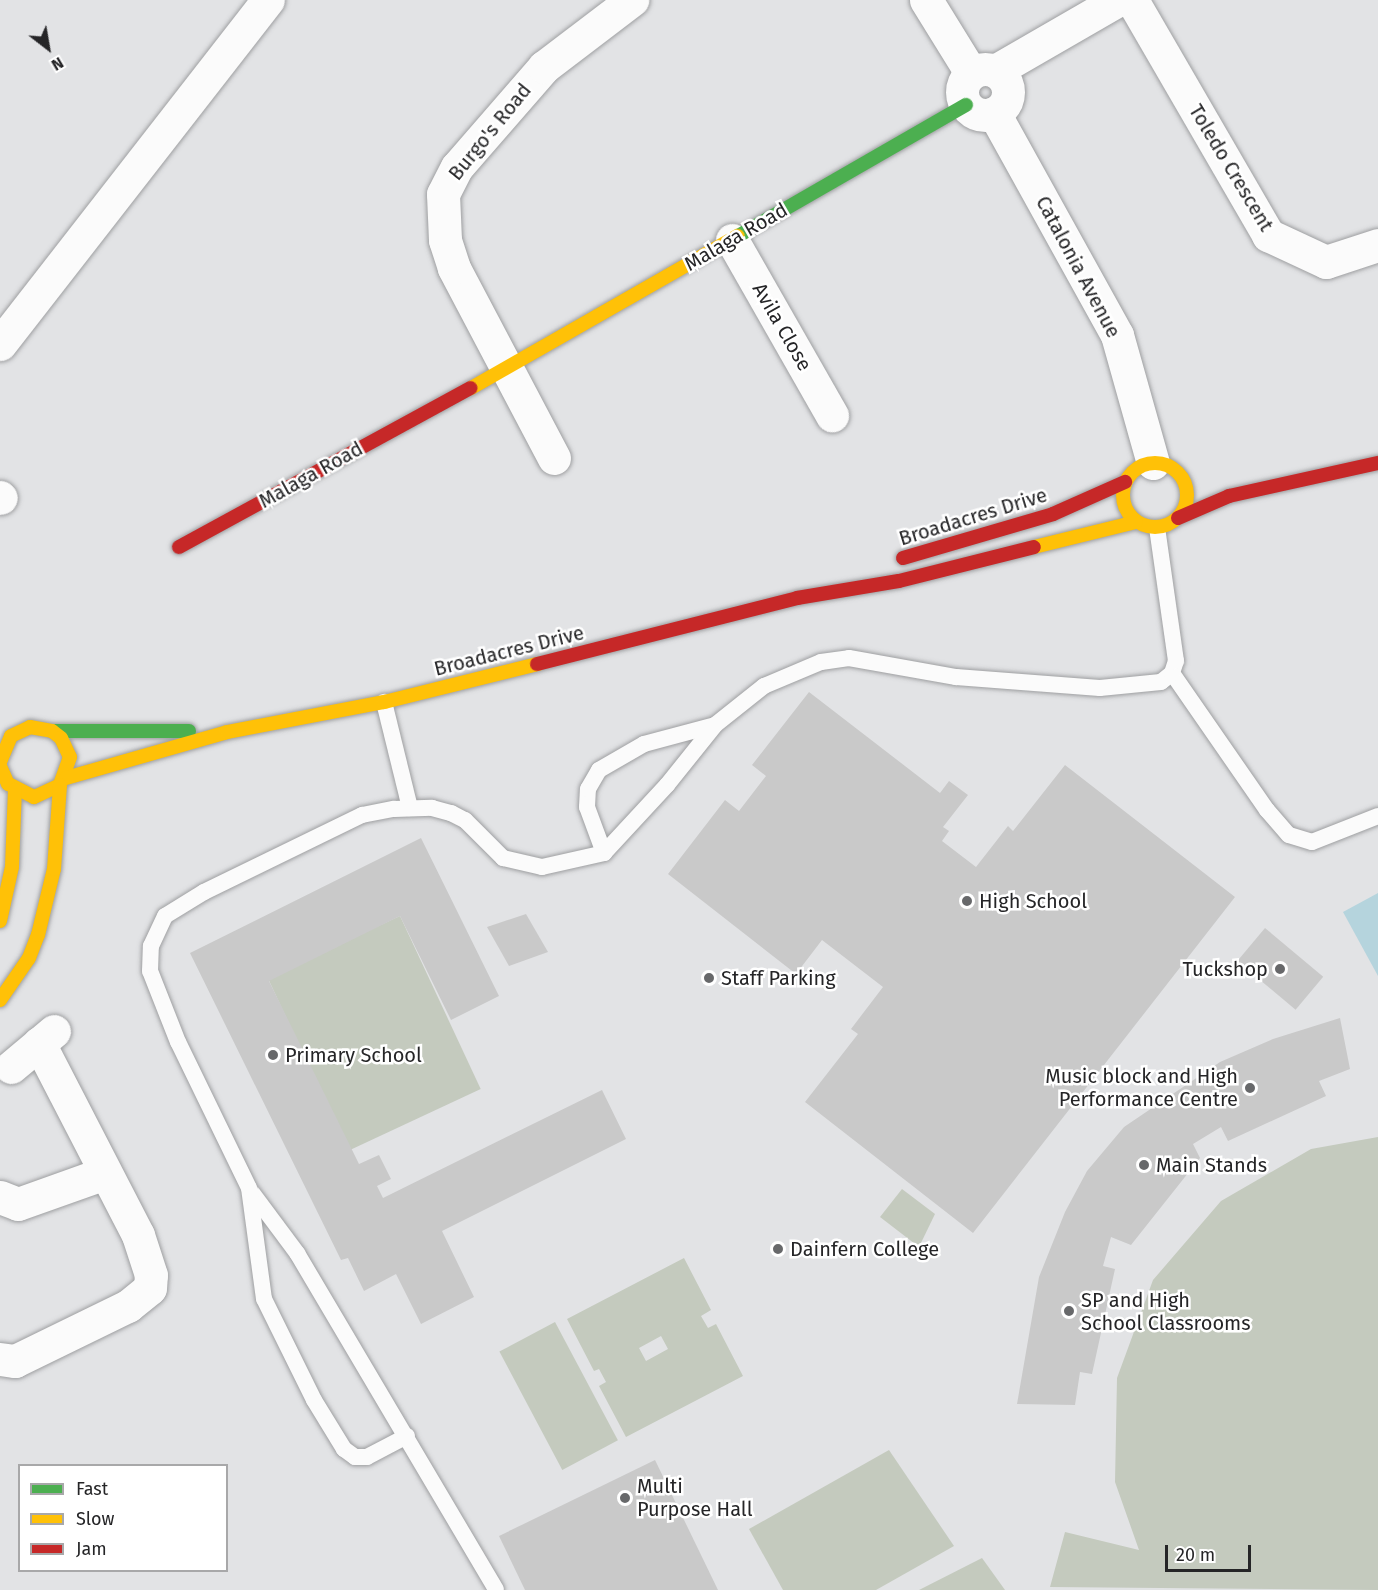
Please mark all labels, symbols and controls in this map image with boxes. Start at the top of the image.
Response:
north arrow [18,18,78,78]
text: N [48,53,67,75]
street label: Burgo's Road [444,79,536,185]
street label: Toledo Crescent [1184,100,1278,236]
street label: Catalonia Avenue [1031,192,1125,342]
street label: Malaga Road [680,198,792,276]
street label: Avila Close [747,279,817,375]
street label: Malaga Road [255,437,367,513]
street label: Broadacres Drive [896,483,1050,551]
street label: Broadacres Drive [432,621,586,681]
place label: High School [979,889,1087,913]
marker: High School [960,894,974,908]
place label: Tuckshop [1183,957,1268,981]
marker: Tuckshop [1273,962,1287,976]
place label: Staff Parking [721,966,836,990]
marker: Staff Parking [702,971,716,985]
place label: Primary School [285,1043,422,1067]
marker: Primary School [266,1048,280,1062]
place label: Music block and High Performance Centre [1045,1064,1238,1111]
marker: Music block and High Performance Centre [1243,1081,1257,1095]
place label: Main Stands [1156,1153,1267,1177]
marker: Main Stands [1137,1158,1151,1172]
place label: Dainfern College [790,1237,939,1261]
marker: Dainfern College [771,1242,785,1256]
place label: SP and High School Classrooms [1081,1288,1251,1335]
marker: SP and High School Classrooms [1062,1304,1076,1318]
legend [18,1464,228,1572]
place label: Multi Purpose Hall [637,1474,753,1521]
text: Fast [76,1478,108,1500]
marker: Multi Purpose Hall [618,1491,632,1505]
text: Slow [76,1508,114,1530]
scale bar [1168,1533,1254,1571]
text: Jam [76,1538,107,1560]
text: 20 m [1176,1544,1215,1566]

